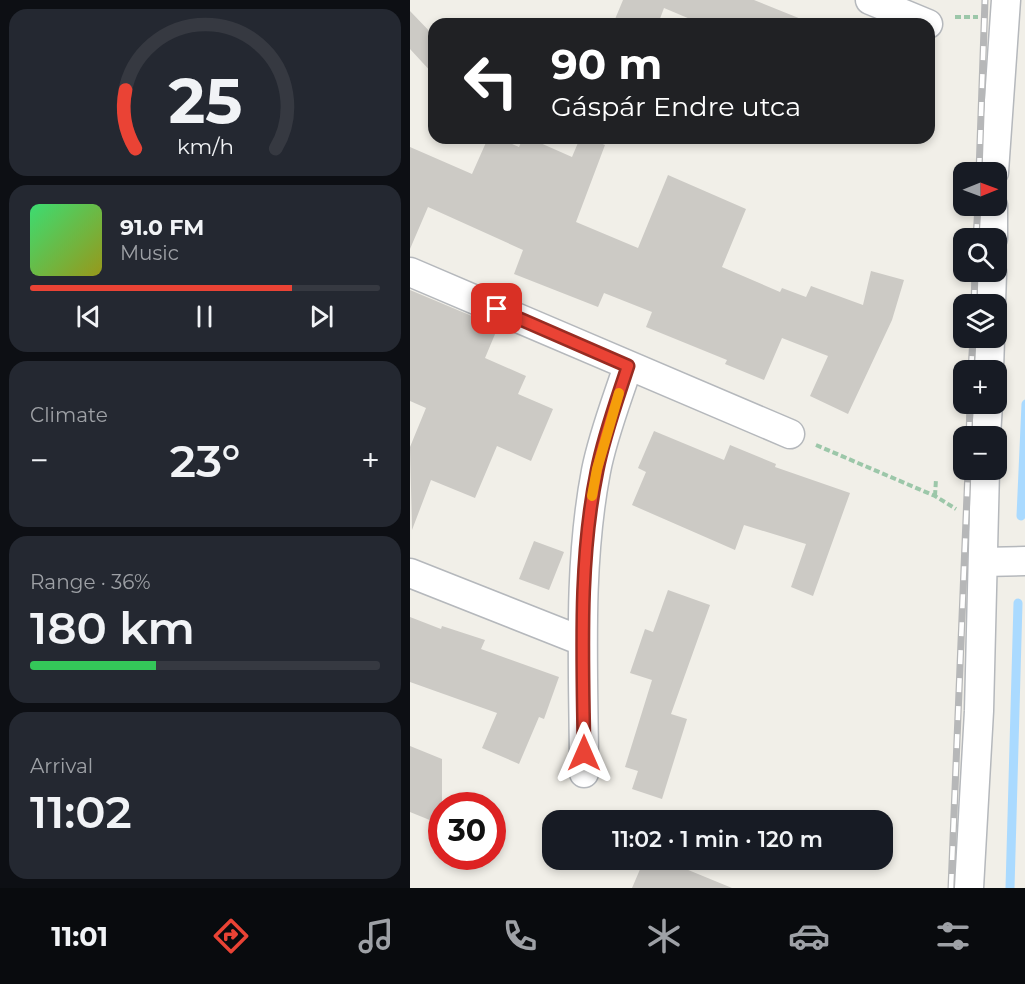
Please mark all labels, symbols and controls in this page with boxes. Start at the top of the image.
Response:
text: 90 m [551,38,662,90]
icon: left [452,42,530,120]
text: 25 [168,64,242,140]
text: Gáspár Endre utca [551,90,801,123]
text: km/h [176,134,234,160]
north arrow [953,162,1007,216]
map controls [953,162,1007,480]
text: 91.0 FM [120,214,204,241]
button: search [953,228,1007,282]
text: Music [120,241,179,265]
pin [471,283,522,334]
icon: arrive [480,292,513,325]
button: layers [953,294,1007,348]
icon: previous [72,300,105,333]
icon: pause [188,300,221,333]
icon: next [305,300,338,333]
button: + [953,360,1007,414]
text: Climate [30,403,108,427]
button: − [953,426,1007,480]
text: 23° [170,433,240,488]
text: − [30,440,49,480]
text: + [361,440,380,480]
text: Range · 36% [30,570,151,594]
text: 180 km [30,600,195,655]
position arrow [552,721,616,785]
text: Arrival [30,754,93,778]
text: 11:02 [30,784,132,839]
speed limit sign: 30 [428,792,506,870]
text: 11:02 · 1 min · 120 m [612,826,823,853]
icon: directions [210,915,252,957]
icon: music [355,915,397,957]
icon: phone [499,915,541,957]
icon: climate [643,915,685,957]
icon: car [788,915,830,957]
icon: filters [932,915,974,957]
text: 11:01 [51,920,108,953]

